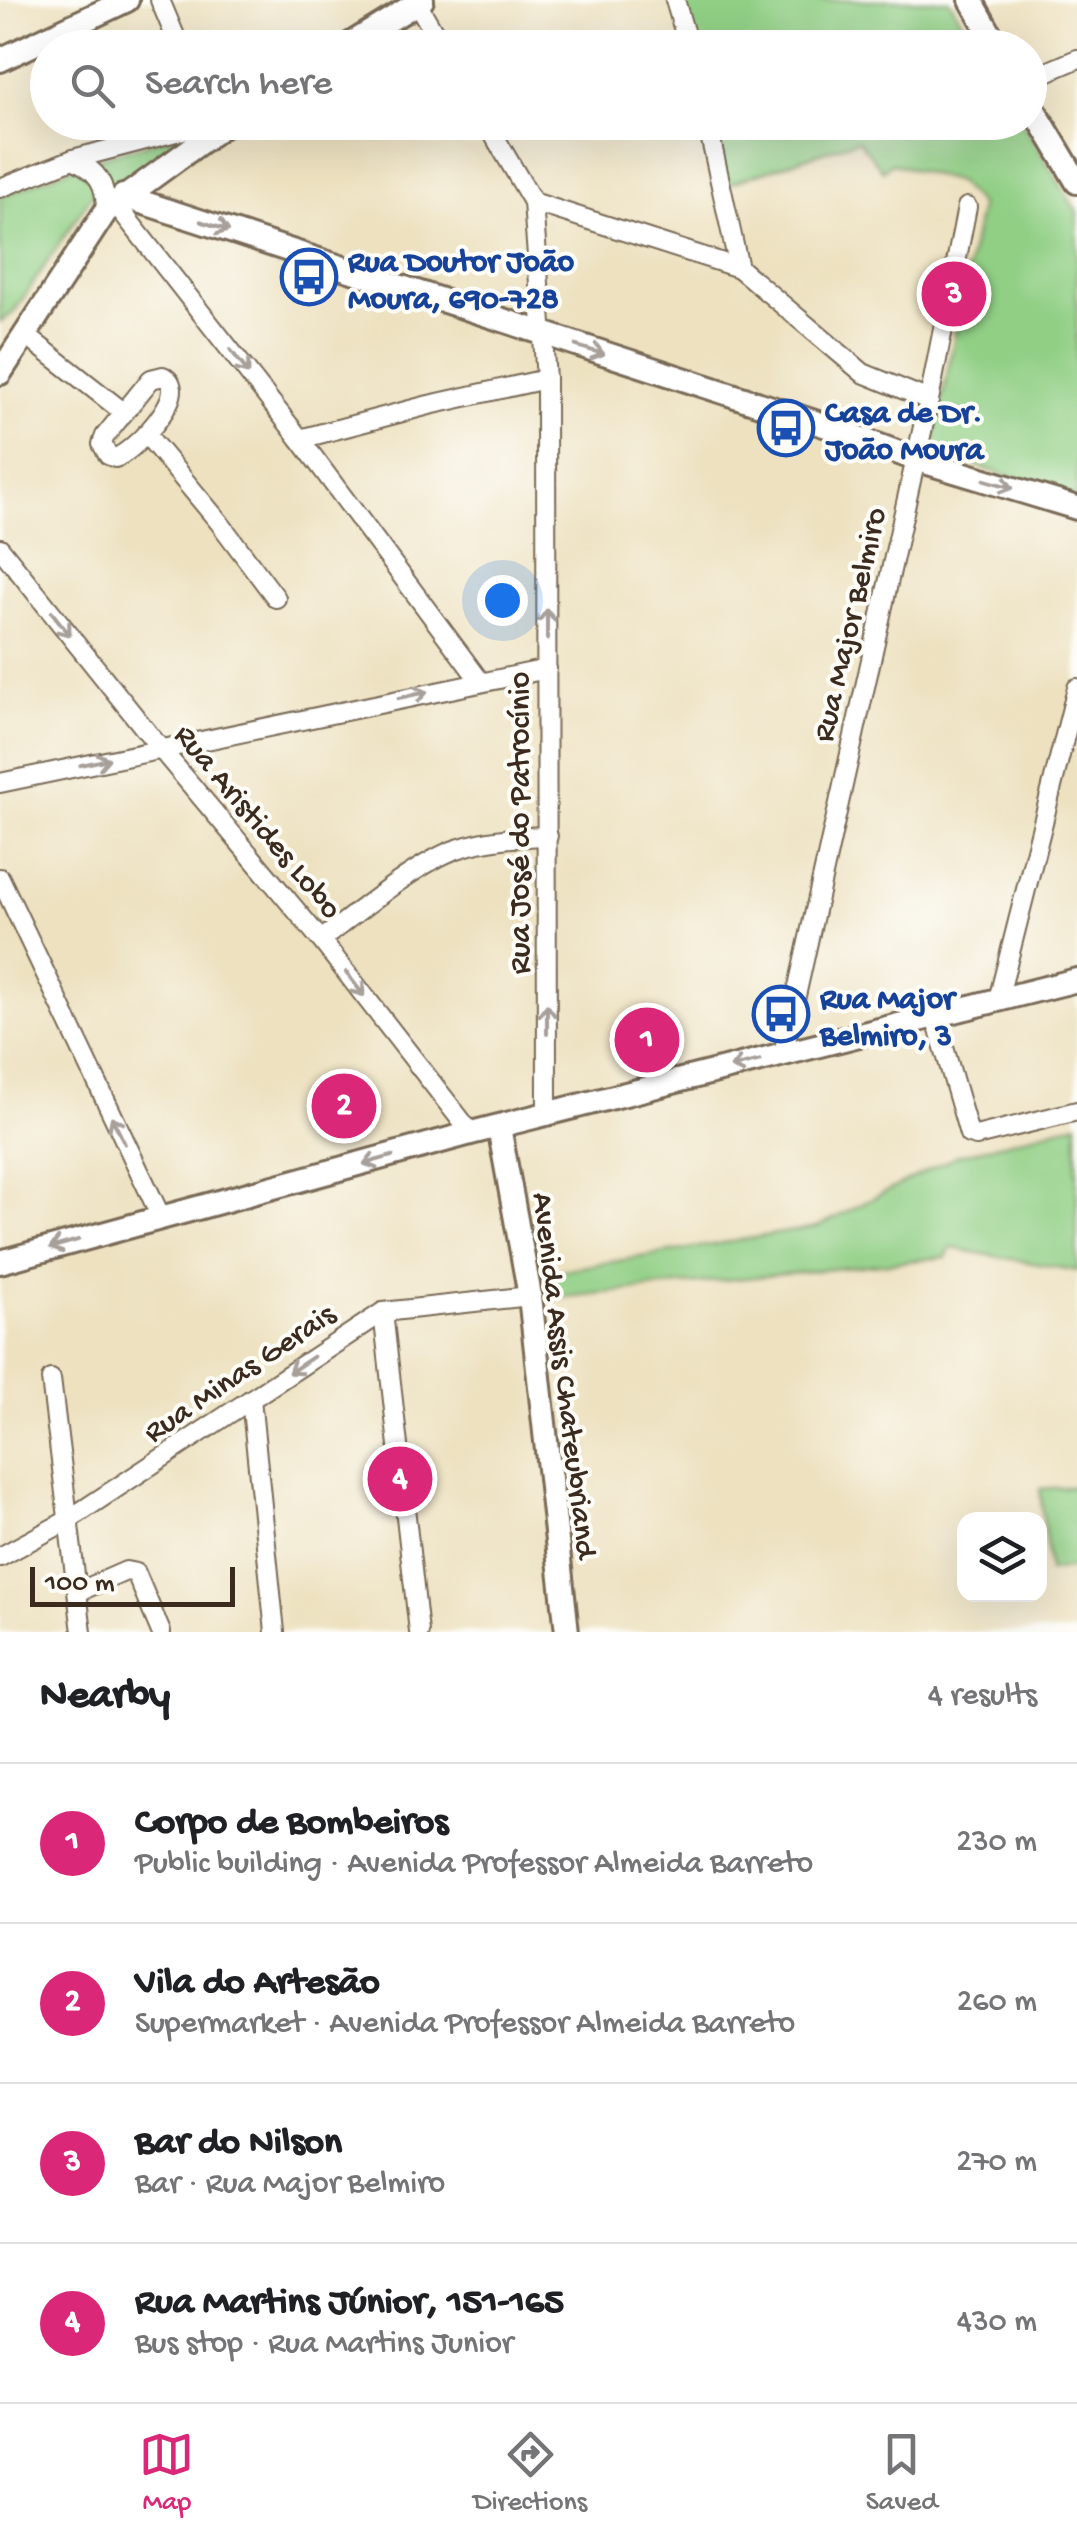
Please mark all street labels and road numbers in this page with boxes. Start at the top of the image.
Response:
street label: Rua Major Belmiro [806,504,897,746]
street label: Rua José do Patrocínio [503,672,541,974]
street label: Rua Aristides Lobo [164,718,349,928]
street label: Avenida Assis Chateubriand [521,1191,604,1563]
street label: Rua Minas Gerais [138,1296,345,1453]

